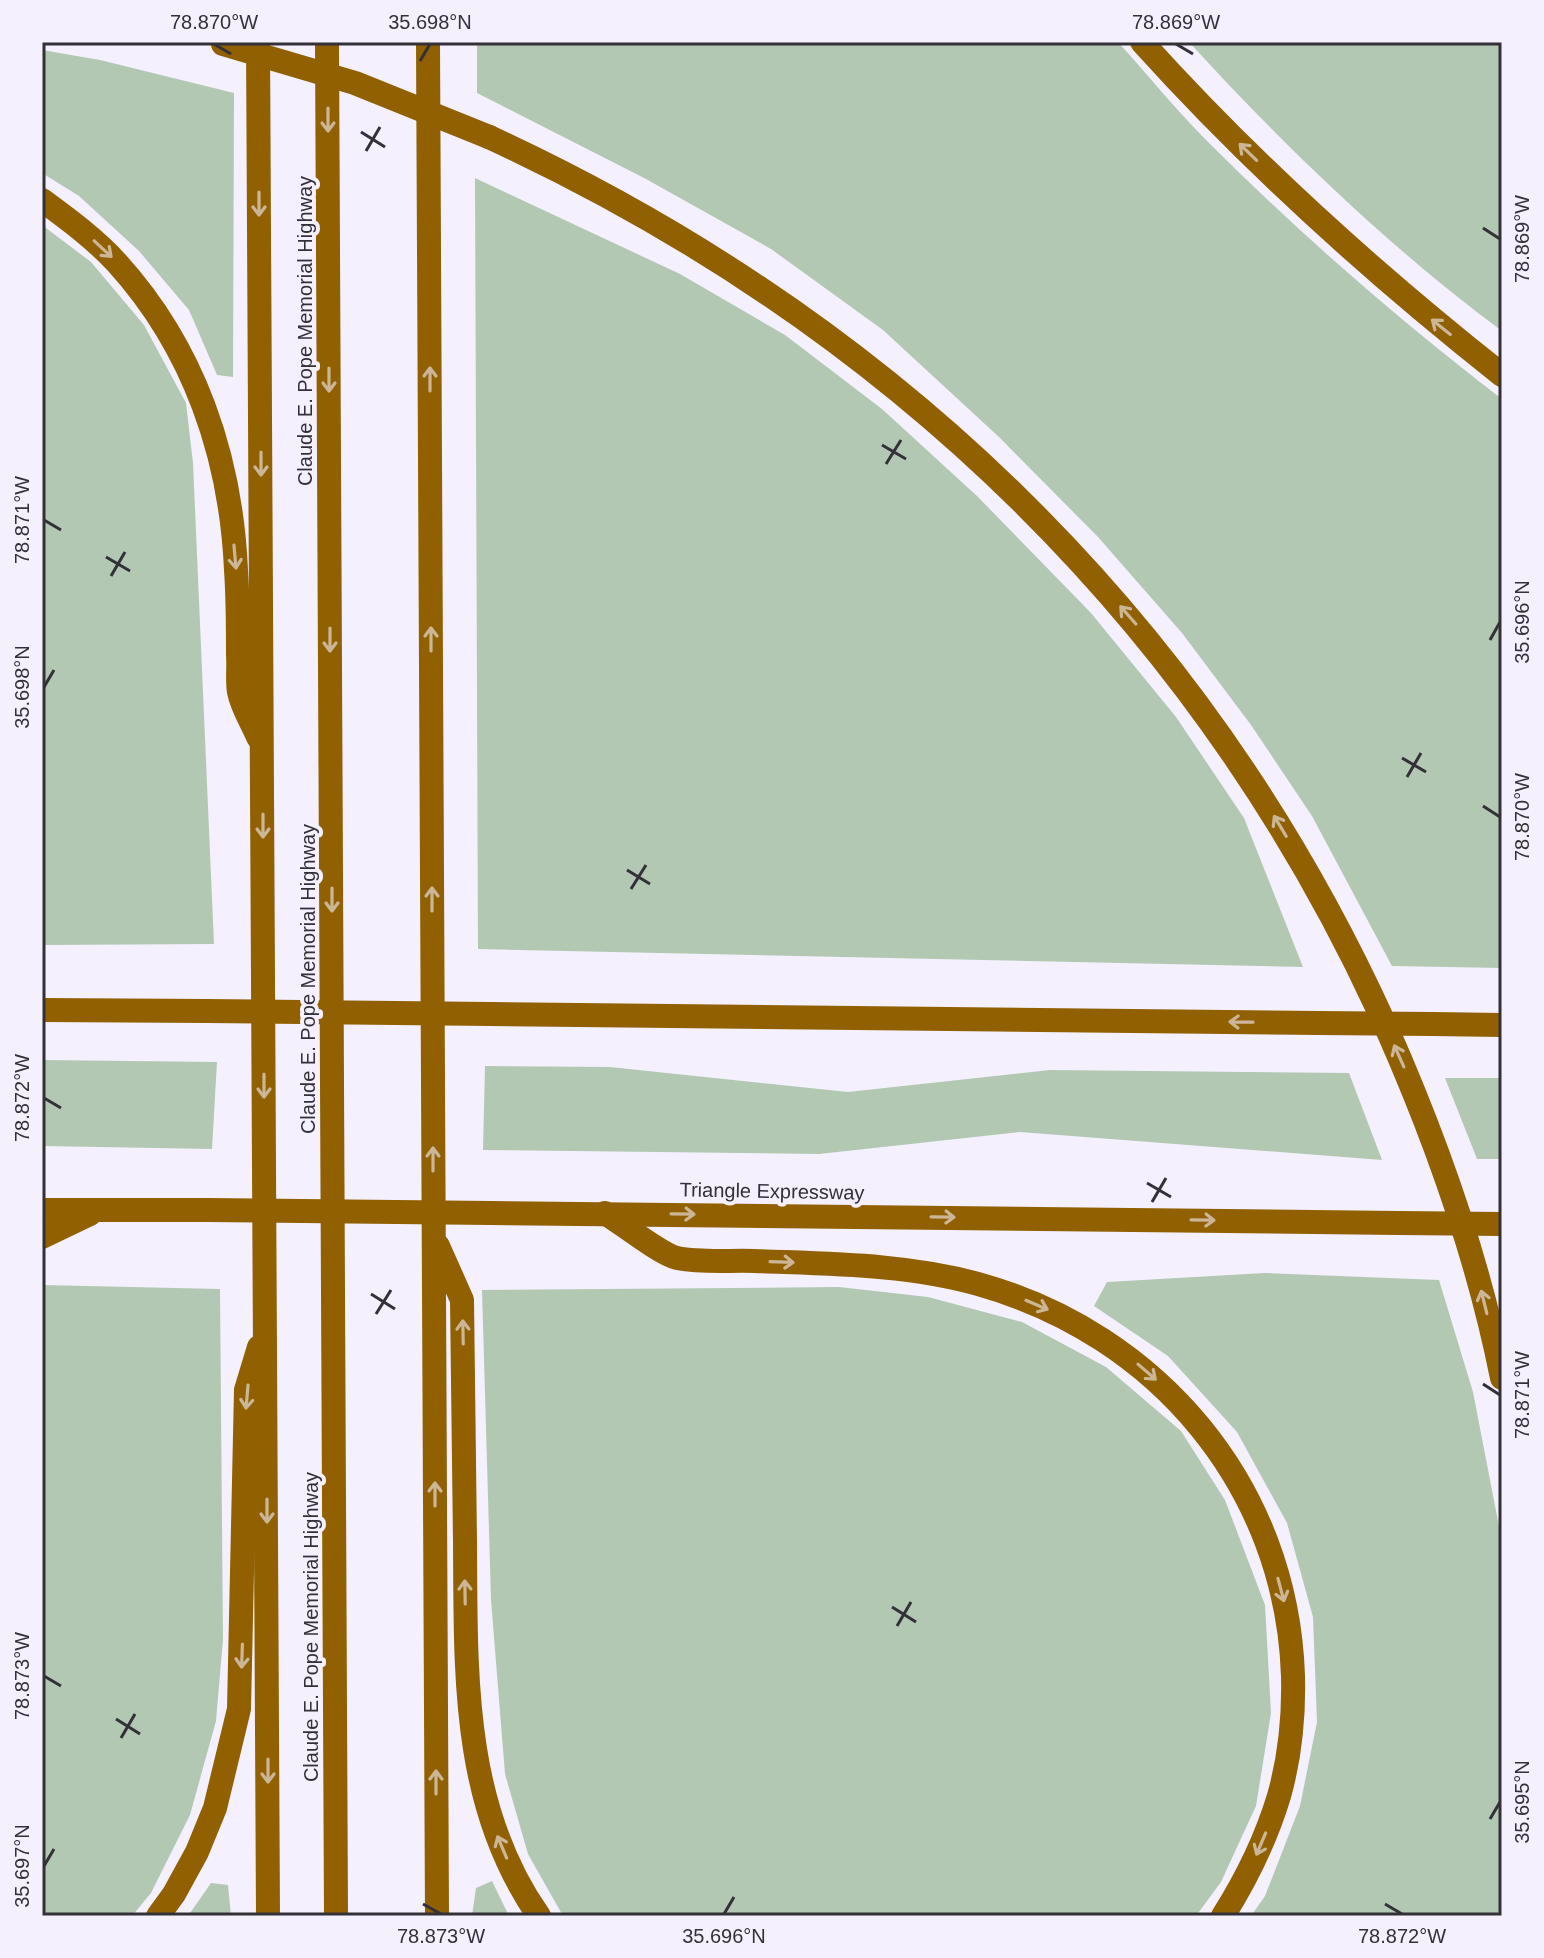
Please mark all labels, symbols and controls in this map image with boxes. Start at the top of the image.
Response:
text: 78.870°W [170,11,258,33]
text: 35.698°N [388,11,472,33]
text: 78.869°W [1132,11,1220,33]
one-way arrow [320,106,336,133]
one-way arrow [1238,143,1258,162]
street label: Claude E. Pope Memorial Highway [294,176,316,486]
one-way arrow [251,190,267,217]
text: 78.869°W [1511,195,1533,283]
one-way arrow [92,240,112,258]
one-way arrow [1431,318,1452,335]
one-way arrow [321,366,337,393]
one-way arrow [422,366,438,393]
one-way arrow [253,450,269,477]
text: 78.871°W [11,476,33,564]
one-way arrow [228,544,243,570]
text: 35.696°N [1511,580,1533,664]
one-way arrow [1119,606,1137,626]
one-way arrow [322,626,338,653]
one-way arrow [423,626,439,653]
text: 35.698°N [11,645,33,729]
text: 78.870°W [1511,773,1533,861]
one-way arrow [255,812,271,839]
one-way arrow [1271,815,1287,838]
street label: Claude E. Pope Memorial Highway [297,824,319,1134]
one-way arrow [324,886,339,913]
one-way arrow [424,886,440,913]
one-way arrow [1228,1014,1255,1030]
one-way arrow [1391,1045,1406,1069]
text: 78.872°W [11,1054,33,1142]
one-way arrow [257,1072,272,1099]
one-way arrow [425,1146,441,1173]
street label: Triangle Expressway [679,1178,865,1204]
one-way arrow [669,1206,696,1221]
one-way arrow [929,1209,956,1225]
one-way arrow [1189,1212,1216,1228]
one-way arrow [768,1255,795,1270]
one-way arrow [1476,1289,1491,1315]
one-way arrow [1024,1298,1048,1313]
one-way arrow [455,1319,470,1346]
text: 78.871°W [1511,1351,1533,1439]
one-way arrow [1136,1363,1156,1381]
one-way arrow [239,1383,254,1409]
street label: Claude E. Pope Memorial Highway [300,1472,322,1782]
one-way arrow [427,1481,443,1508]
one-way arrow [259,1497,275,1524]
one-way arrow [1275,1576,1290,1602]
one-way arrow [457,1579,473,1606]
text: 78.873°W [11,1632,33,1720]
one-way arrow [234,1642,249,1669]
one-way arrow [260,1757,276,1784]
text: 35.695°N [1511,1760,1533,1844]
one-way arrow [428,1769,444,1796]
text: 35.697°N [11,1824,33,1908]
one-way arrow [1253,1831,1268,1856]
one-way arrow [494,1836,509,1860]
text: 78.873°W [397,1925,485,1947]
text: 35.696°N [682,1925,766,1947]
text: 78.872°W [1358,1925,1446,1947]

